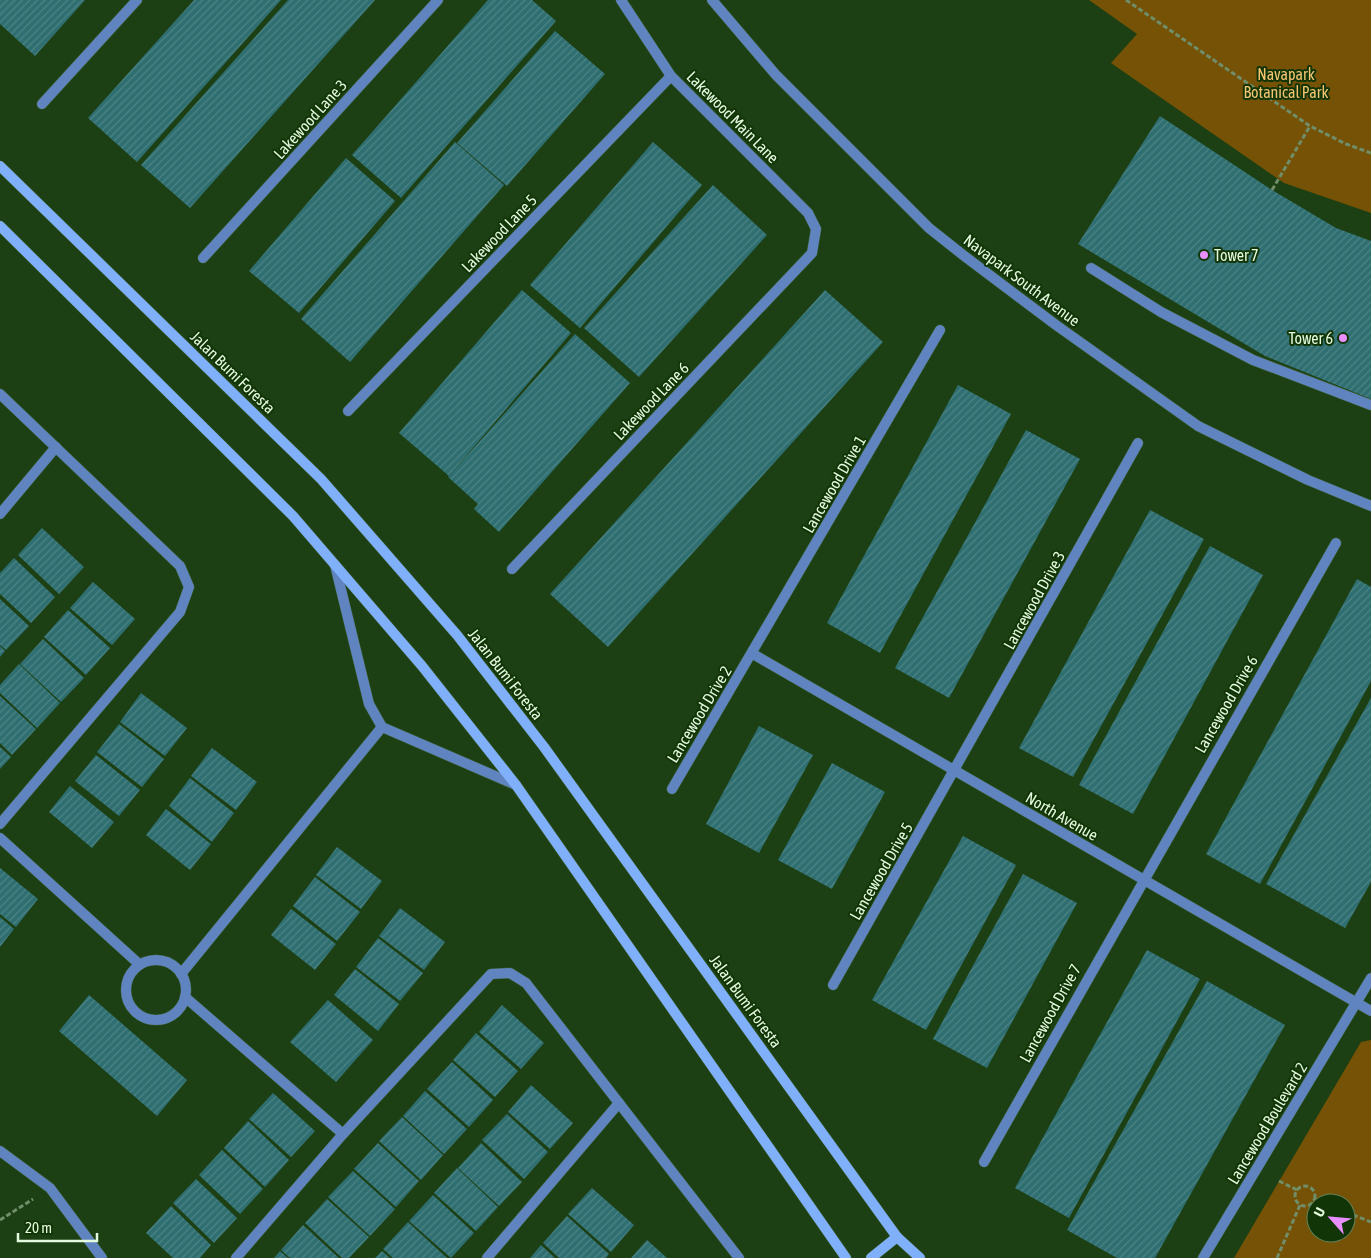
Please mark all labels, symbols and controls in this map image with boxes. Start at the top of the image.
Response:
park label: Navapark Botanical Park [1243,65,1329,101]
street label: Lakewood Main Lane [683,67,783,167]
street label: Lakewood Lane 3 [270,76,350,162]
street label: Lakewood Lane 5 [458,191,540,275]
street label: Navapark South Avenue [960,231,1084,330]
place label: Tower 7 [1214,246,1259,264]
marker: Tower 7 [1198,249,1210,261]
street label: Jalan Bumi Foresta [187,327,279,417]
place label: Tower 6 [1288,329,1333,347]
marker: Tower 6 [1337,332,1349,344]
street label: Lakewood Lane 6 [610,359,692,443]
street label: Lancewood Drive 1 [799,432,869,536]
street label: Lancewood Drive 3 [1000,548,1068,652]
street label: Jalan Bumi Foresta [465,625,547,723]
street label: Lancewood Drive 6 [1191,652,1261,756]
street label: Lancewood Drive 2 [663,662,735,766]
street label: North Avenue [1023,788,1101,844]
street label: Lancewood Drive 5 [846,819,916,923]
street label: Jalan Bumi Foresta [706,951,786,1051]
street label: Lancewood Drive 7 [1016,961,1084,1065]
street label: Lancewood Boulevard 2 [1224,1059,1310,1187]
north arrow [1306,1193,1356,1243]
text: U [1310,1205,1328,1219]
scale bar [18,1210,96,1242]
text: 20 m [25,1219,52,1236]

